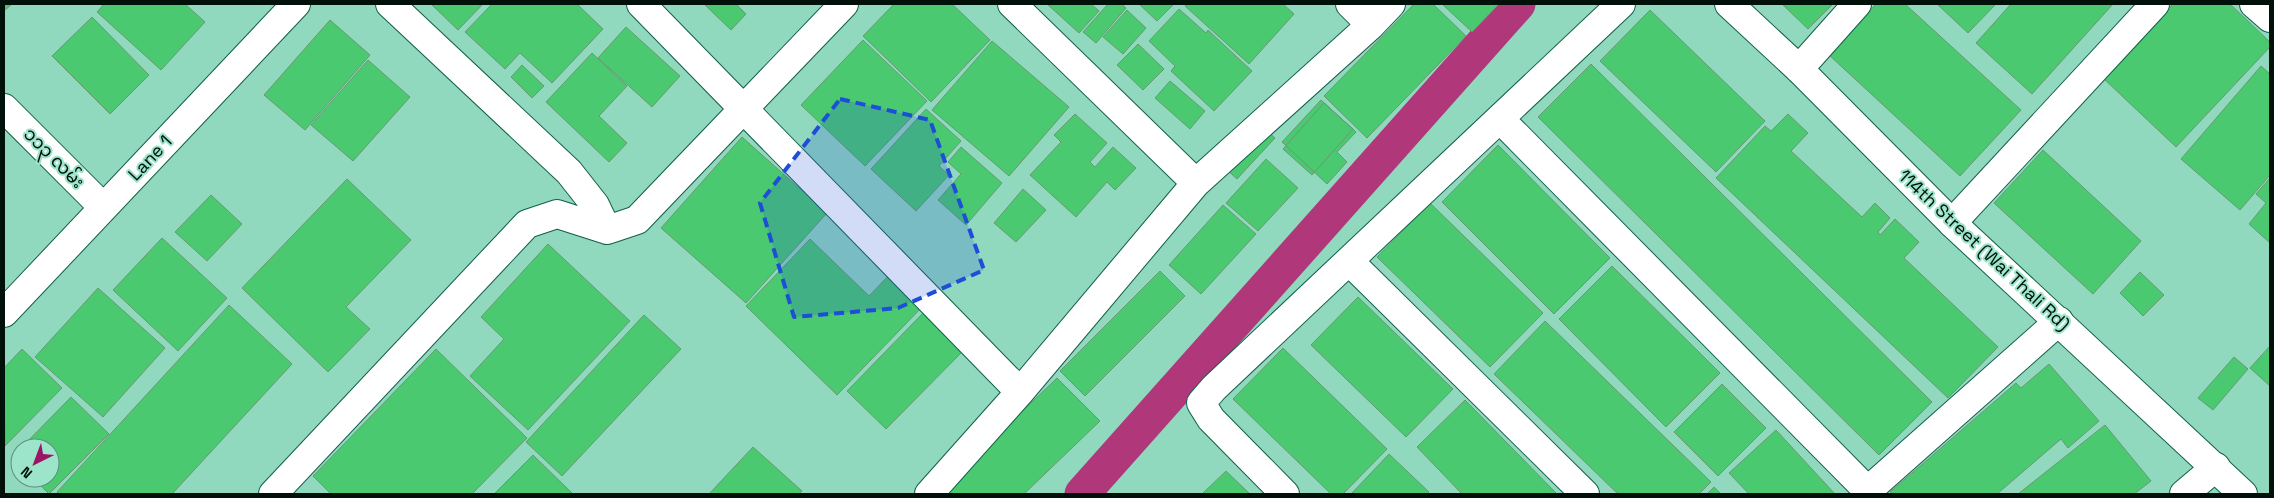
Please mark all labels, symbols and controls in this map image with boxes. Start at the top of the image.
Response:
street label: ၁၁၃ လမ်း [16,122,90,196]
street label: Lane 1 [123,130,176,185]
street label: 114th Street (Wai Thali Rd) [1894,164,2075,335]
north arrow [10,438,60,488]
text: N [17,463,36,482]

